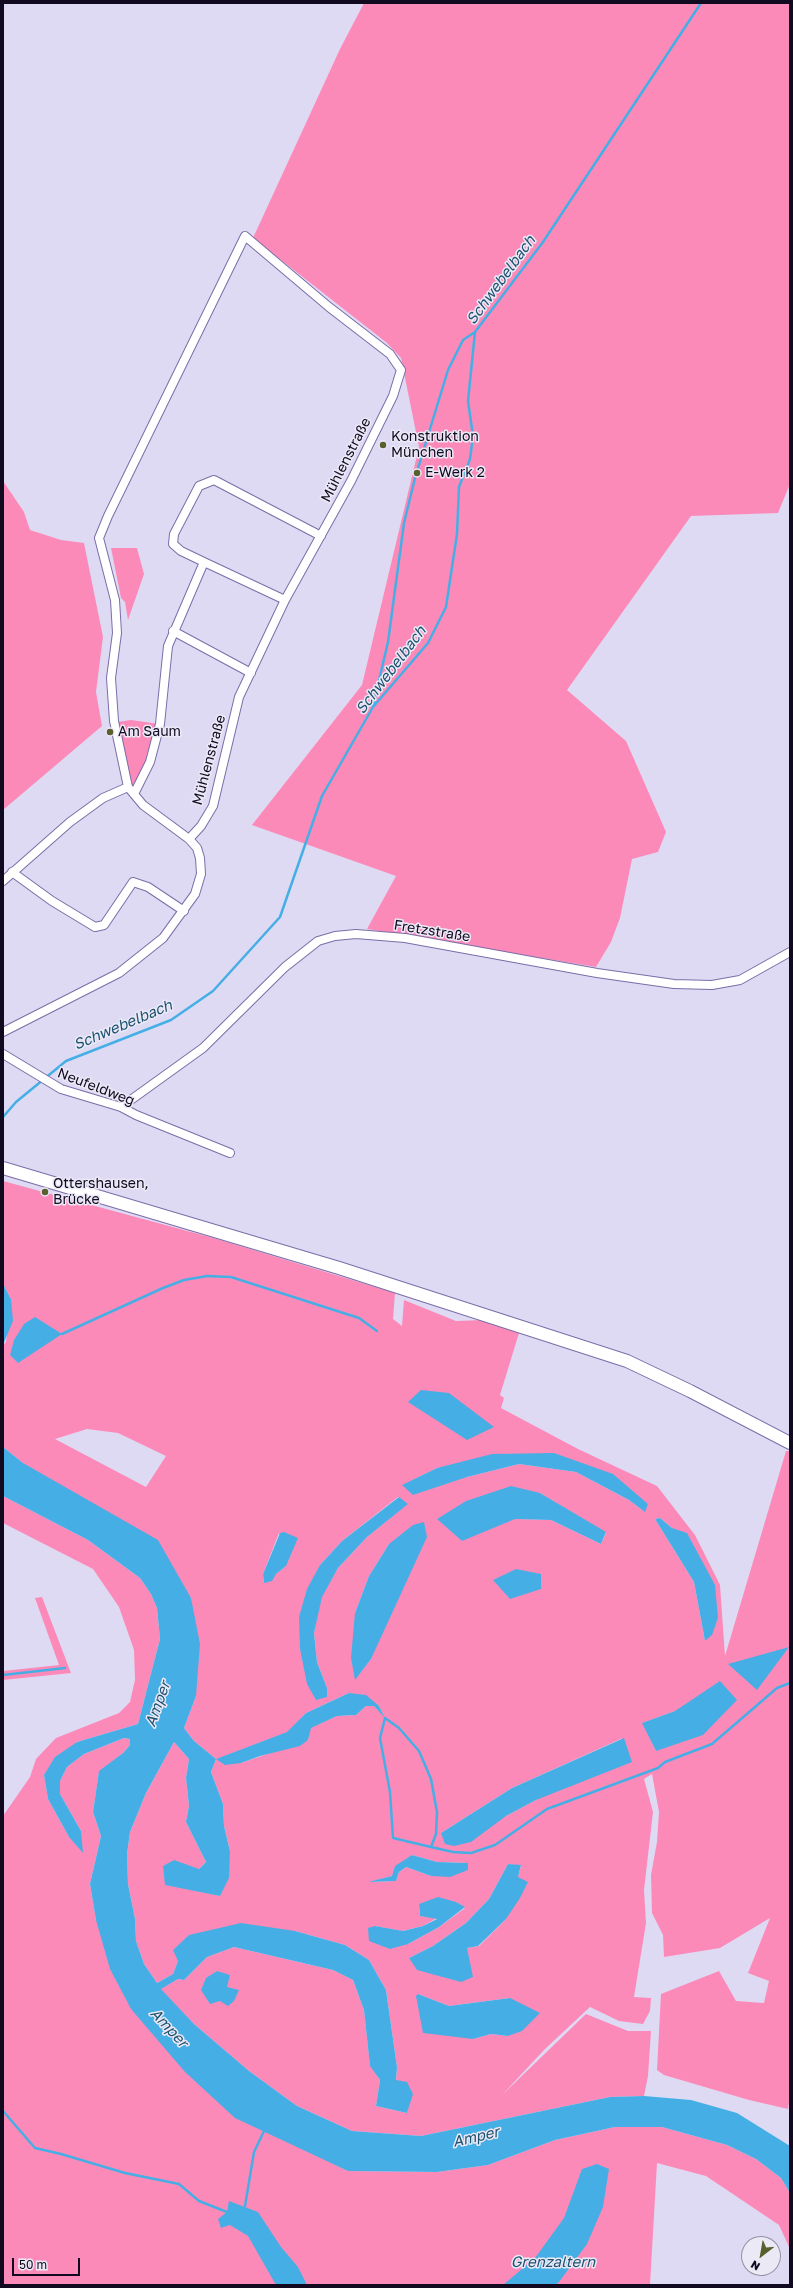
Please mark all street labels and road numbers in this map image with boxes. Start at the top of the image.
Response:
street label: Mühlenstraße [317,415,375,505]
street label: Mühlenstraße [189,713,229,807]
street label: Fretzstraße [393,917,471,945]
street label: Neufeldweg [55,1065,137,1109]

